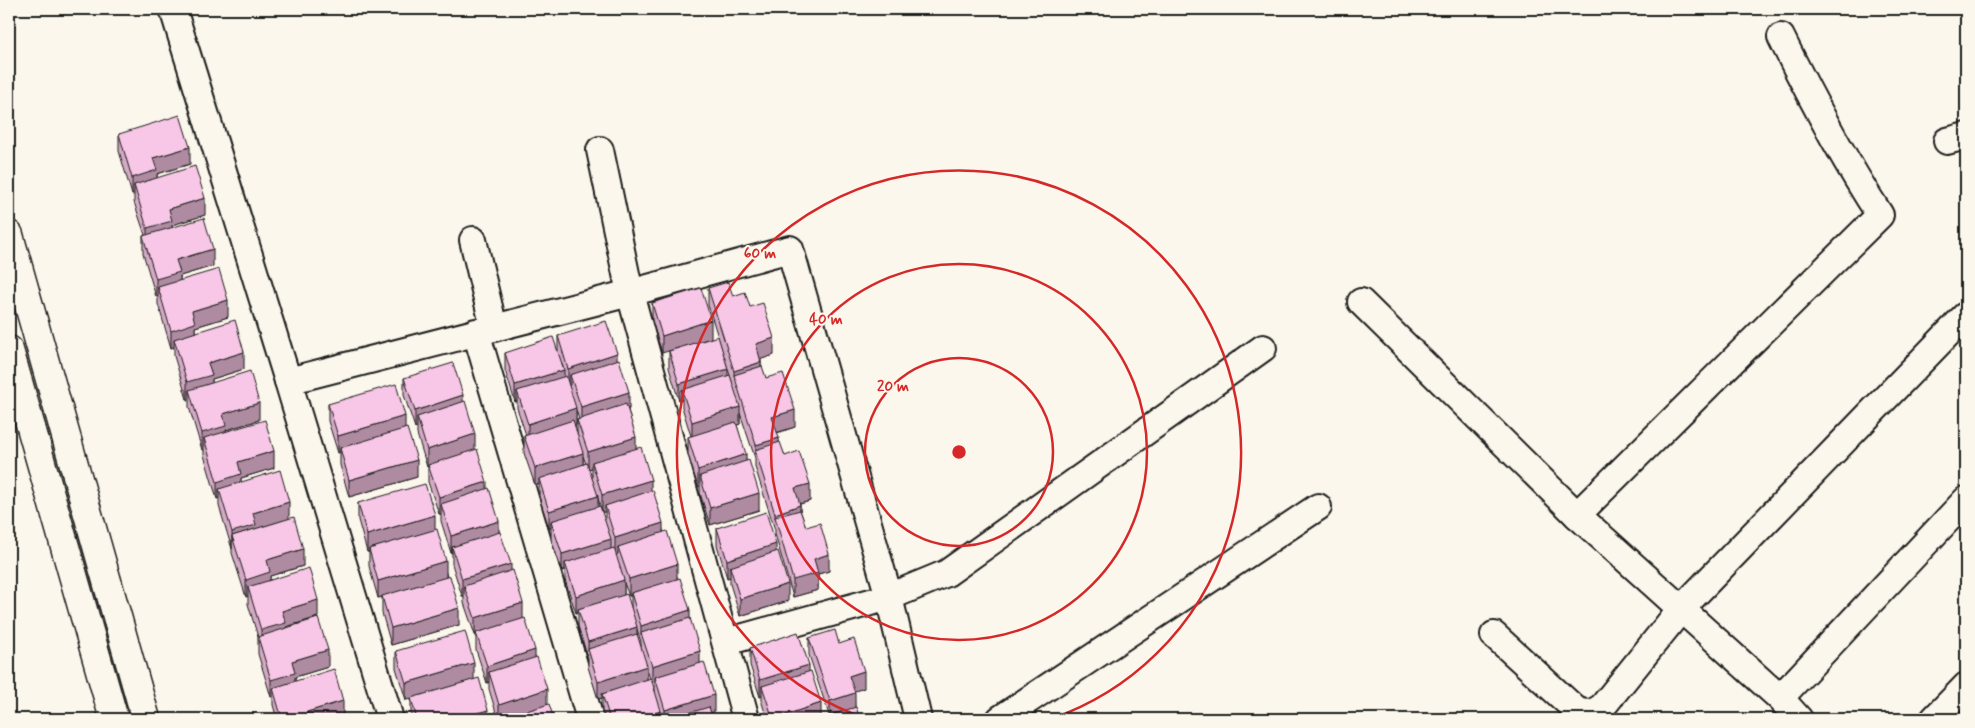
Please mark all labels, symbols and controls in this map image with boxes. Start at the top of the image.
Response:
text: 60 m [744,244,776,264]
text: 40 m [809,310,843,330]
text: 20 m [877,377,909,397]
centre of rings [950,443,968,461]

